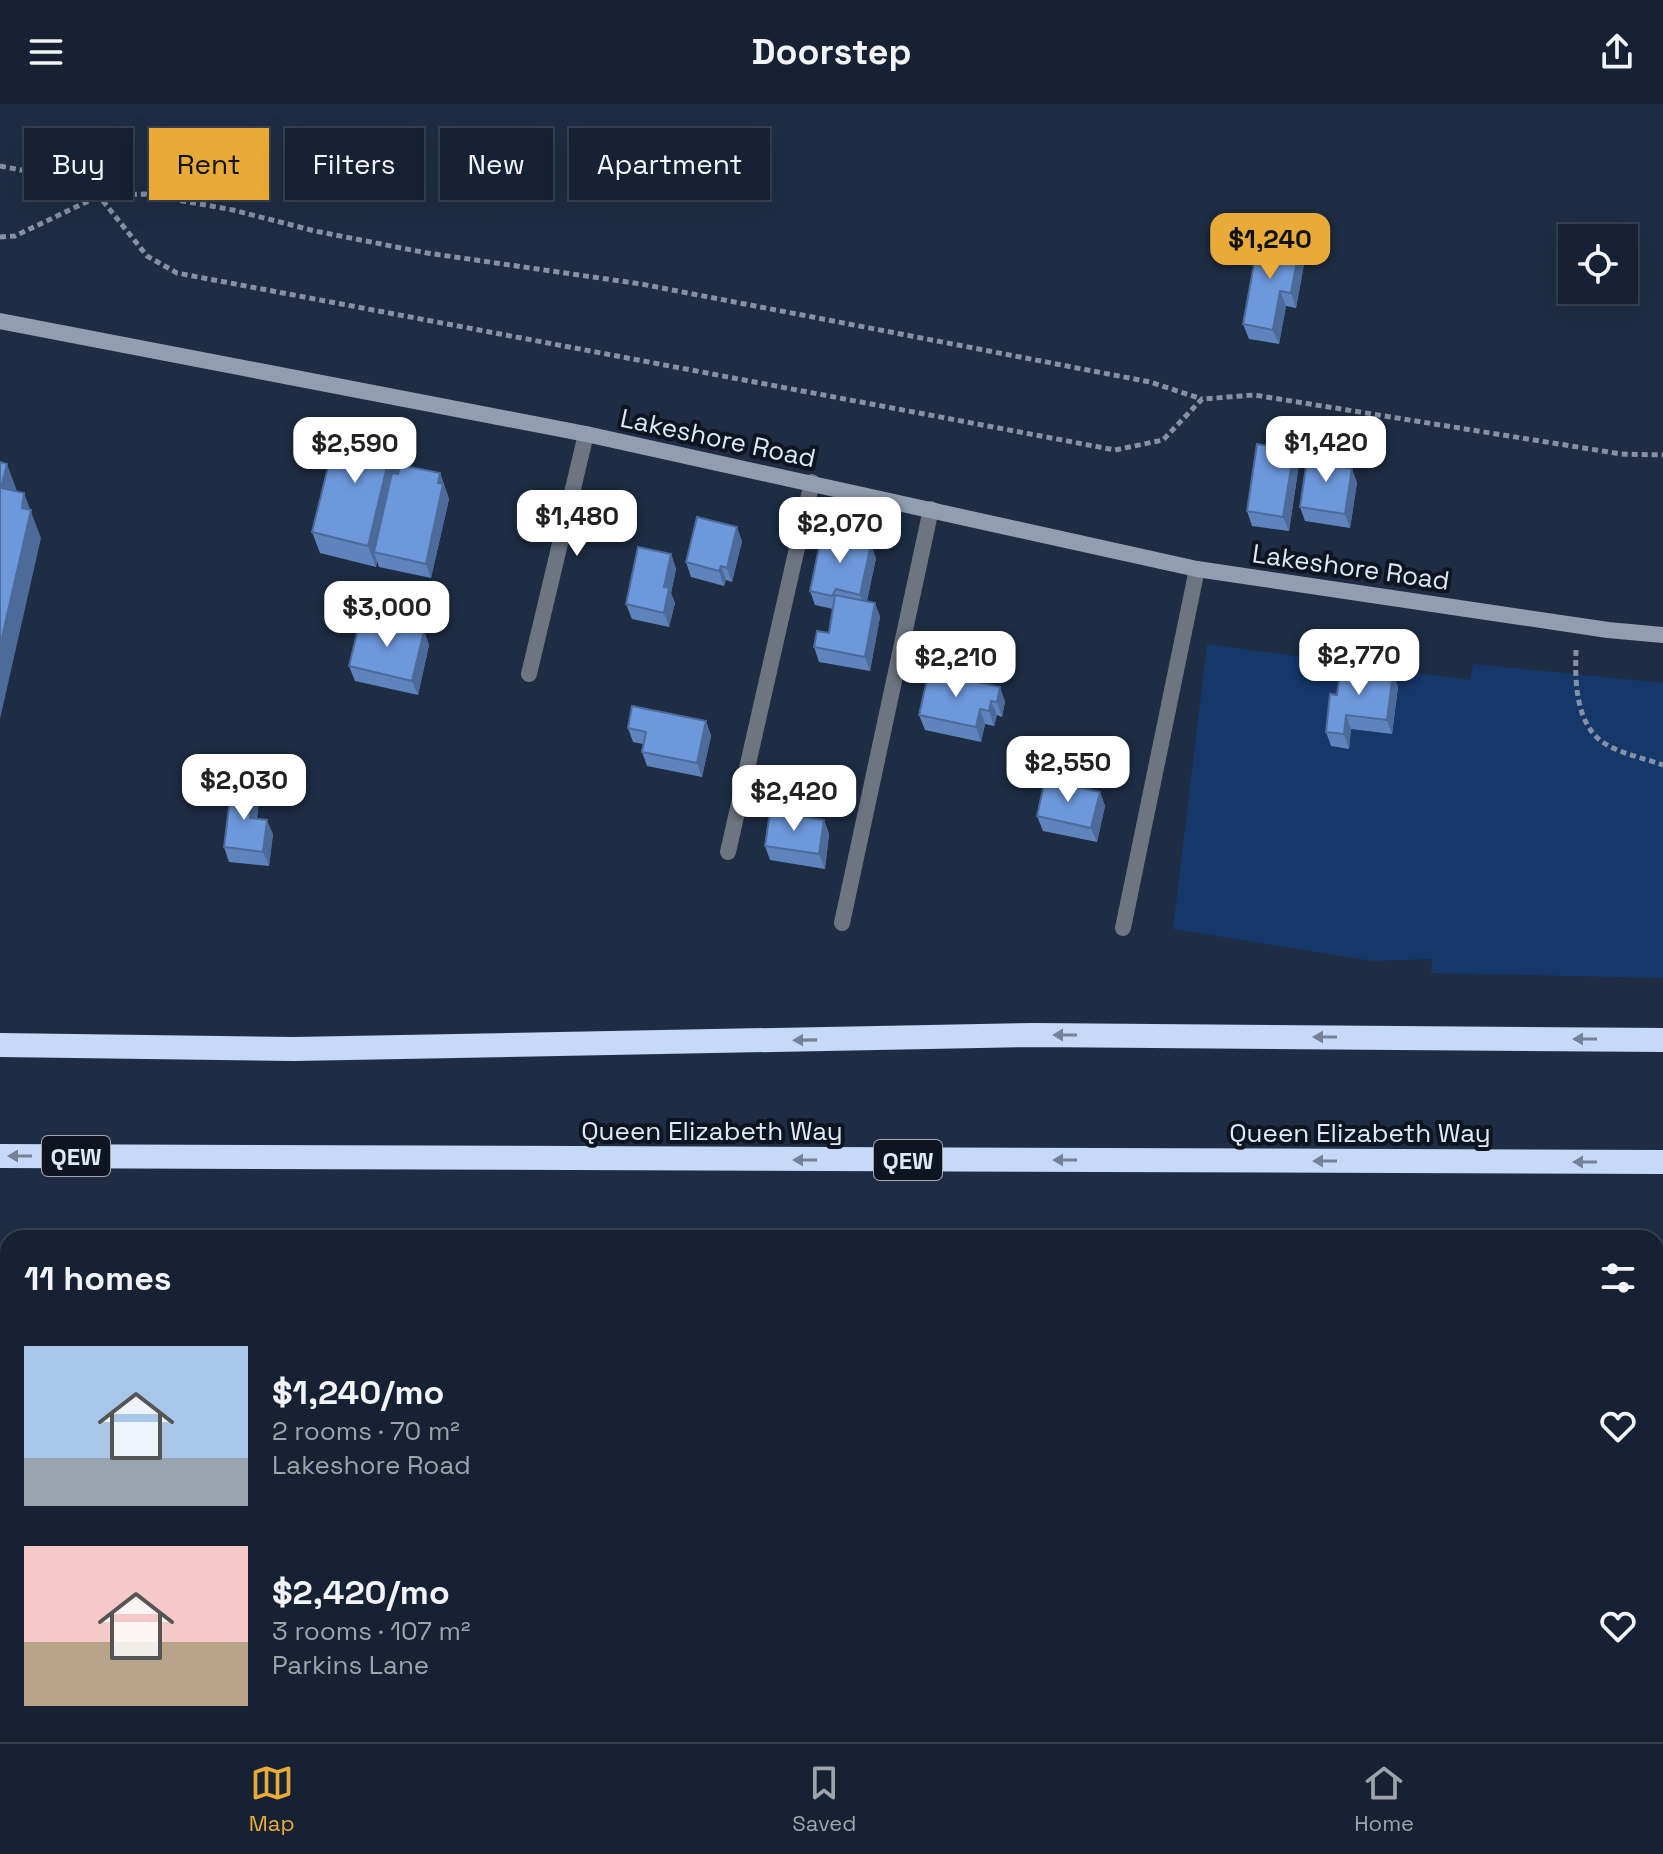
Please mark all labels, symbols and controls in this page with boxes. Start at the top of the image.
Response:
text: Doorstep [752,29,911,75]
icon: menu [24,30,68,74]
icon: share [1595,30,1639,74]
chip: Buy [24,128,133,200]
chip: Rent [149,128,269,200]
chip: Filters [285,128,424,200]
chip: New [440,128,553,200]
chip: Apartment [569,128,770,200]
pin: $1,240 [1205,213,1335,281]
text: $1,240 [1228,222,1312,256]
map controls [1558,224,1638,304]
button: locate [1558,224,1638,304]
street label: Lakeshore Road [617,401,819,475]
pin: $1,420 [1261,416,1391,484]
pin: $2,590 [290,417,420,485]
text: $1,420 [1284,425,1368,459]
text: $2,590 [311,426,399,460]
pin: $1,480 [512,490,642,558]
pin: $2,070 [775,497,905,565]
text: $1,480 [535,499,619,533]
text: $2,070 [797,506,883,540]
street label: Lakeshore Road [1250,536,1452,598]
pin: $3,000 [322,581,452,649]
text: $3,000 [342,590,432,624]
pin: $2,770 [1294,629,1424,697]
pin: $2,210 [891,631,1021,699]
text: $2,770 [1317,638,1401,672]
text: $2,210 [915,640,997,674]
pin: $2,550 [1003,736,1133,804]
text: $2,550 [1025,745,1111,779]
pin: $2,030 [179,754,309,822]
text: $2,030 [200,763,288,797]
pin: $2,420 [729,765,859,833]
text: $2,420 [750,774,838,808]
one-way arrow [1052,1029,1077,1041]
one-way arrow [1312,1031,1337,1043]
one-way arrow [1572,1033,1597,1045]
one-way arrow [792,1034,817,1047]
street label: Queen Elizabeth Way [581,1114,843,1148]
street label: Queen Elizabeth Way [1229,1116,1491,1150]
road number: QEW [42,1136,110,1176]
road number: QEW [874,1140,942,1180]
one-way arrow [7,1150,32,1162]
one-way arrow [792,1153,817,1166]
one-way arrow [1052,1154,1077,1166]
one-way arrow [1312,1155,1337,1167]
one-way arrow [1572,1156,1597,1168]
icon: filters [1596,1256,1640,1300]
text: 11 homes [24,1257,172,1300]
text: $1,240/mo [272,1371,444,1414]
icon: home [88,1378,184,1474]
icon: heart [1596,1404,1640,1448]
text: 2 rooms · 70 m² [272,1414,460,1448]
text: Lakeshore Road [272,1448,471,1482]
text: $2,420/mo [272,1571,450,1614]
icon: home [88,1578,184,1674]
icon: heart [1596,1604,1640,1648]
text: 3 rooms · 107 m² [272,1614,470,1648]
text: Parkins Lane [272,1648,429,1682]
tab: Map [249,1761,295,1837]
tab: Saved [792,1761,857,1837]
tab: Home [1354,1761,1414,1837]

